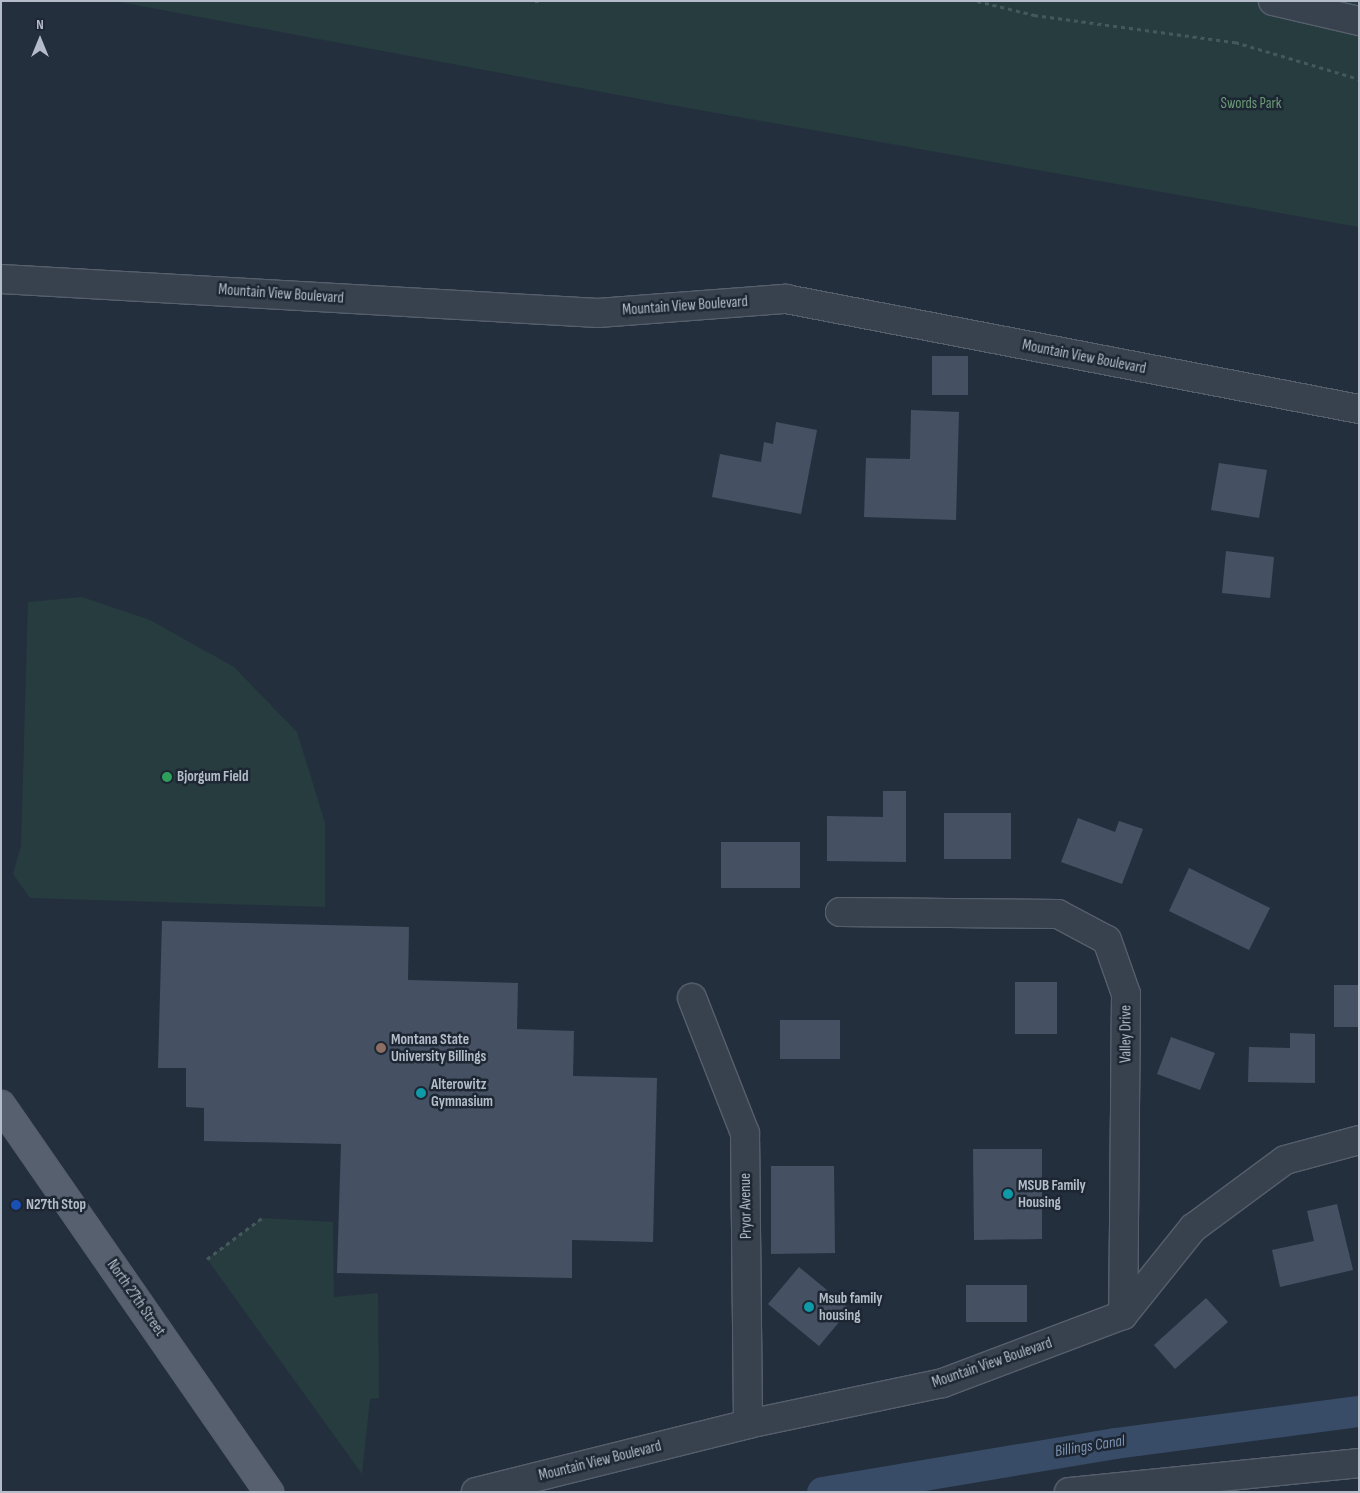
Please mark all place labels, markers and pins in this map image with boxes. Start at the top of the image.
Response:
place label: Bjorgum Field [177,768,248,786]
marker: Bjorgum Field [161,771,173,783]
place label: Montana State University Billings [391,1030,486,1065]
marker: Montana State University Billings [375,1042,387,1054]
place label: Alterowitz Gymnasium [431,1075,493,1110]
marker: Alterowitz Gymnasium [415,1087,427,1099]
place label: MSUB Family Housing [1018,1176,1086,1211]
marker: MSUB Family Housing [1002,1188,1014,1200]
place label: N27th Stop [26,1196,86,1214]
marker: N27th Stop [10,1199,22,1211]
place label: Msub family housing [819,1289,883,1324]
marker: Msub family housing [803,1301,815,1313]

